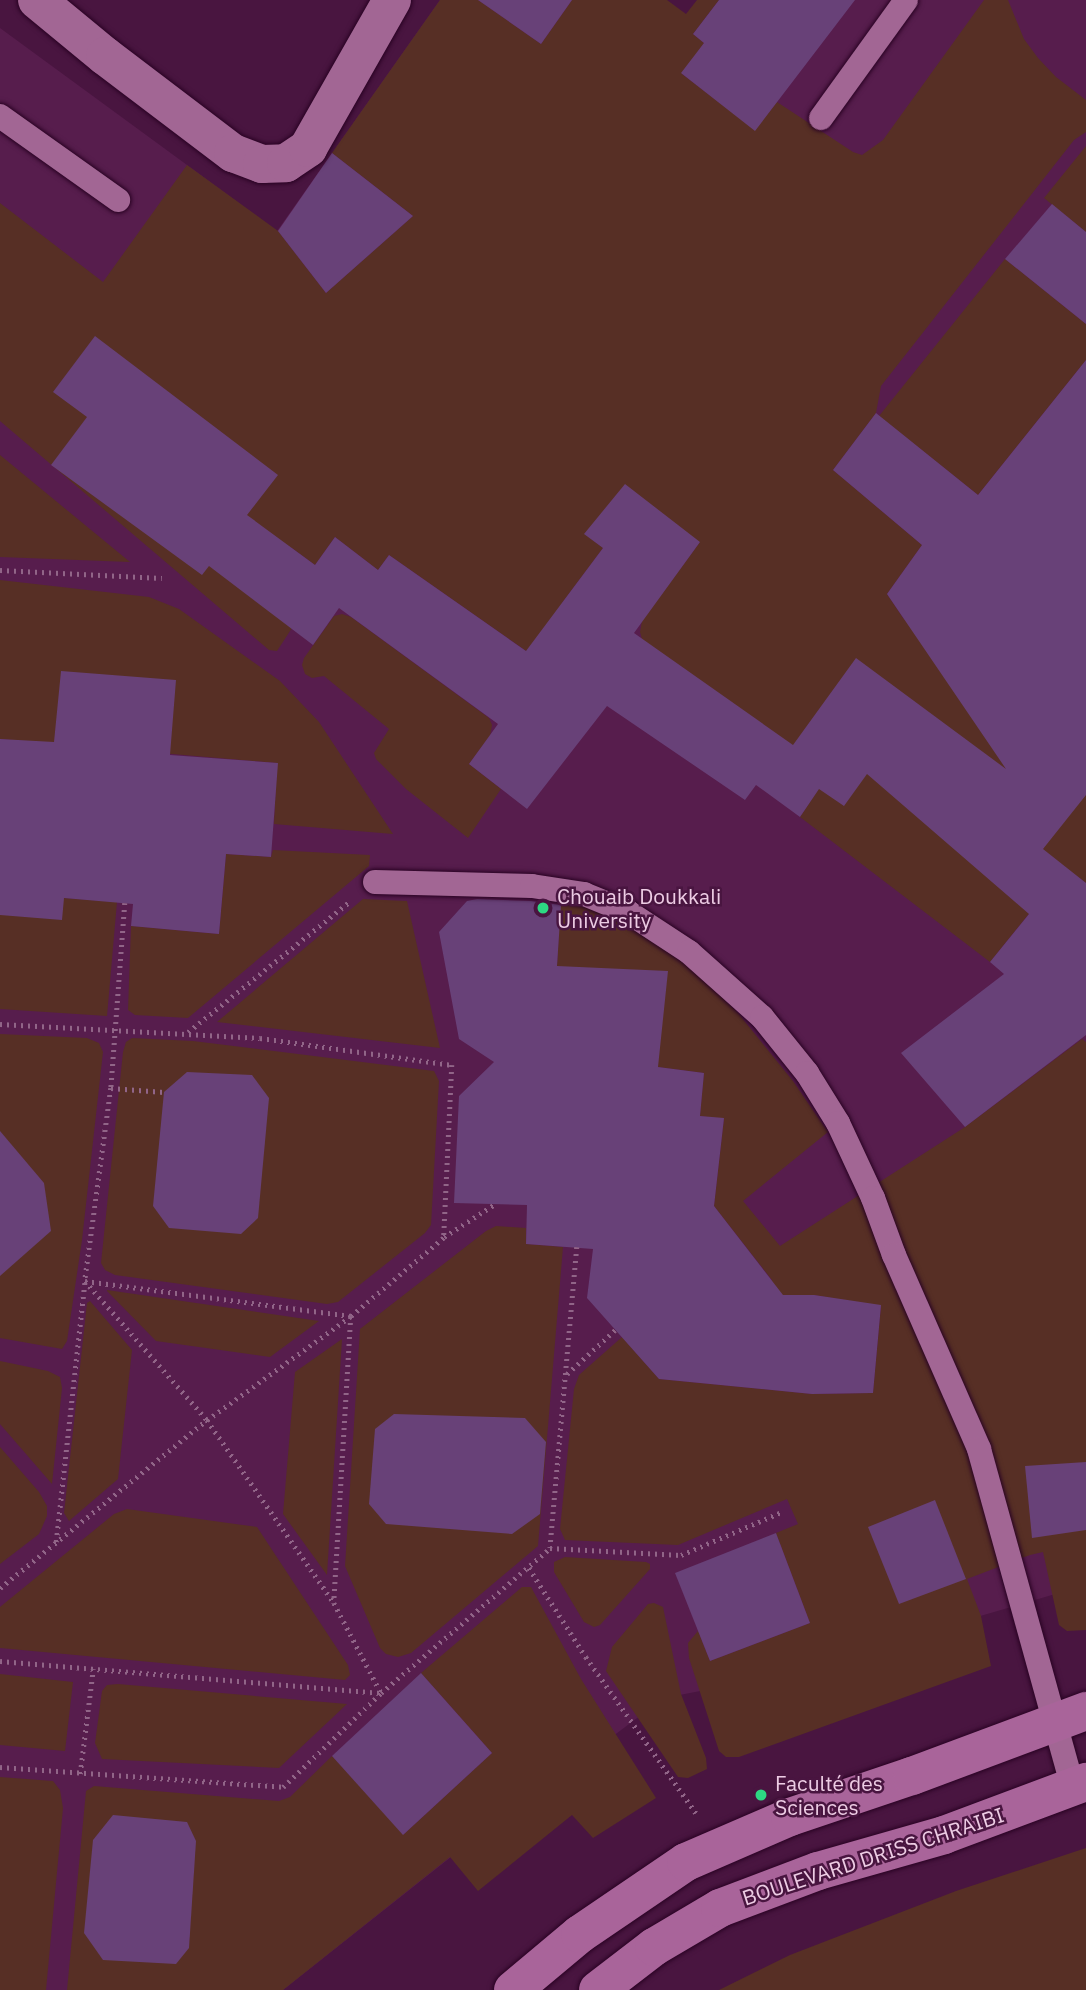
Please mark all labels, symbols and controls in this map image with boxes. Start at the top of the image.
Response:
place label: Chouaib Doukkali University [557,883,721,933]
marker: Chouaib Doukkali University [535,900,551,916]
place label: Faculté des Sciences [775,1770,883,1820]
marker: Faculté des Sciences [753,1787,769,1803]
street label: BOULEVARD DRISS CHRAIBI [739,1802,1007,1910]

